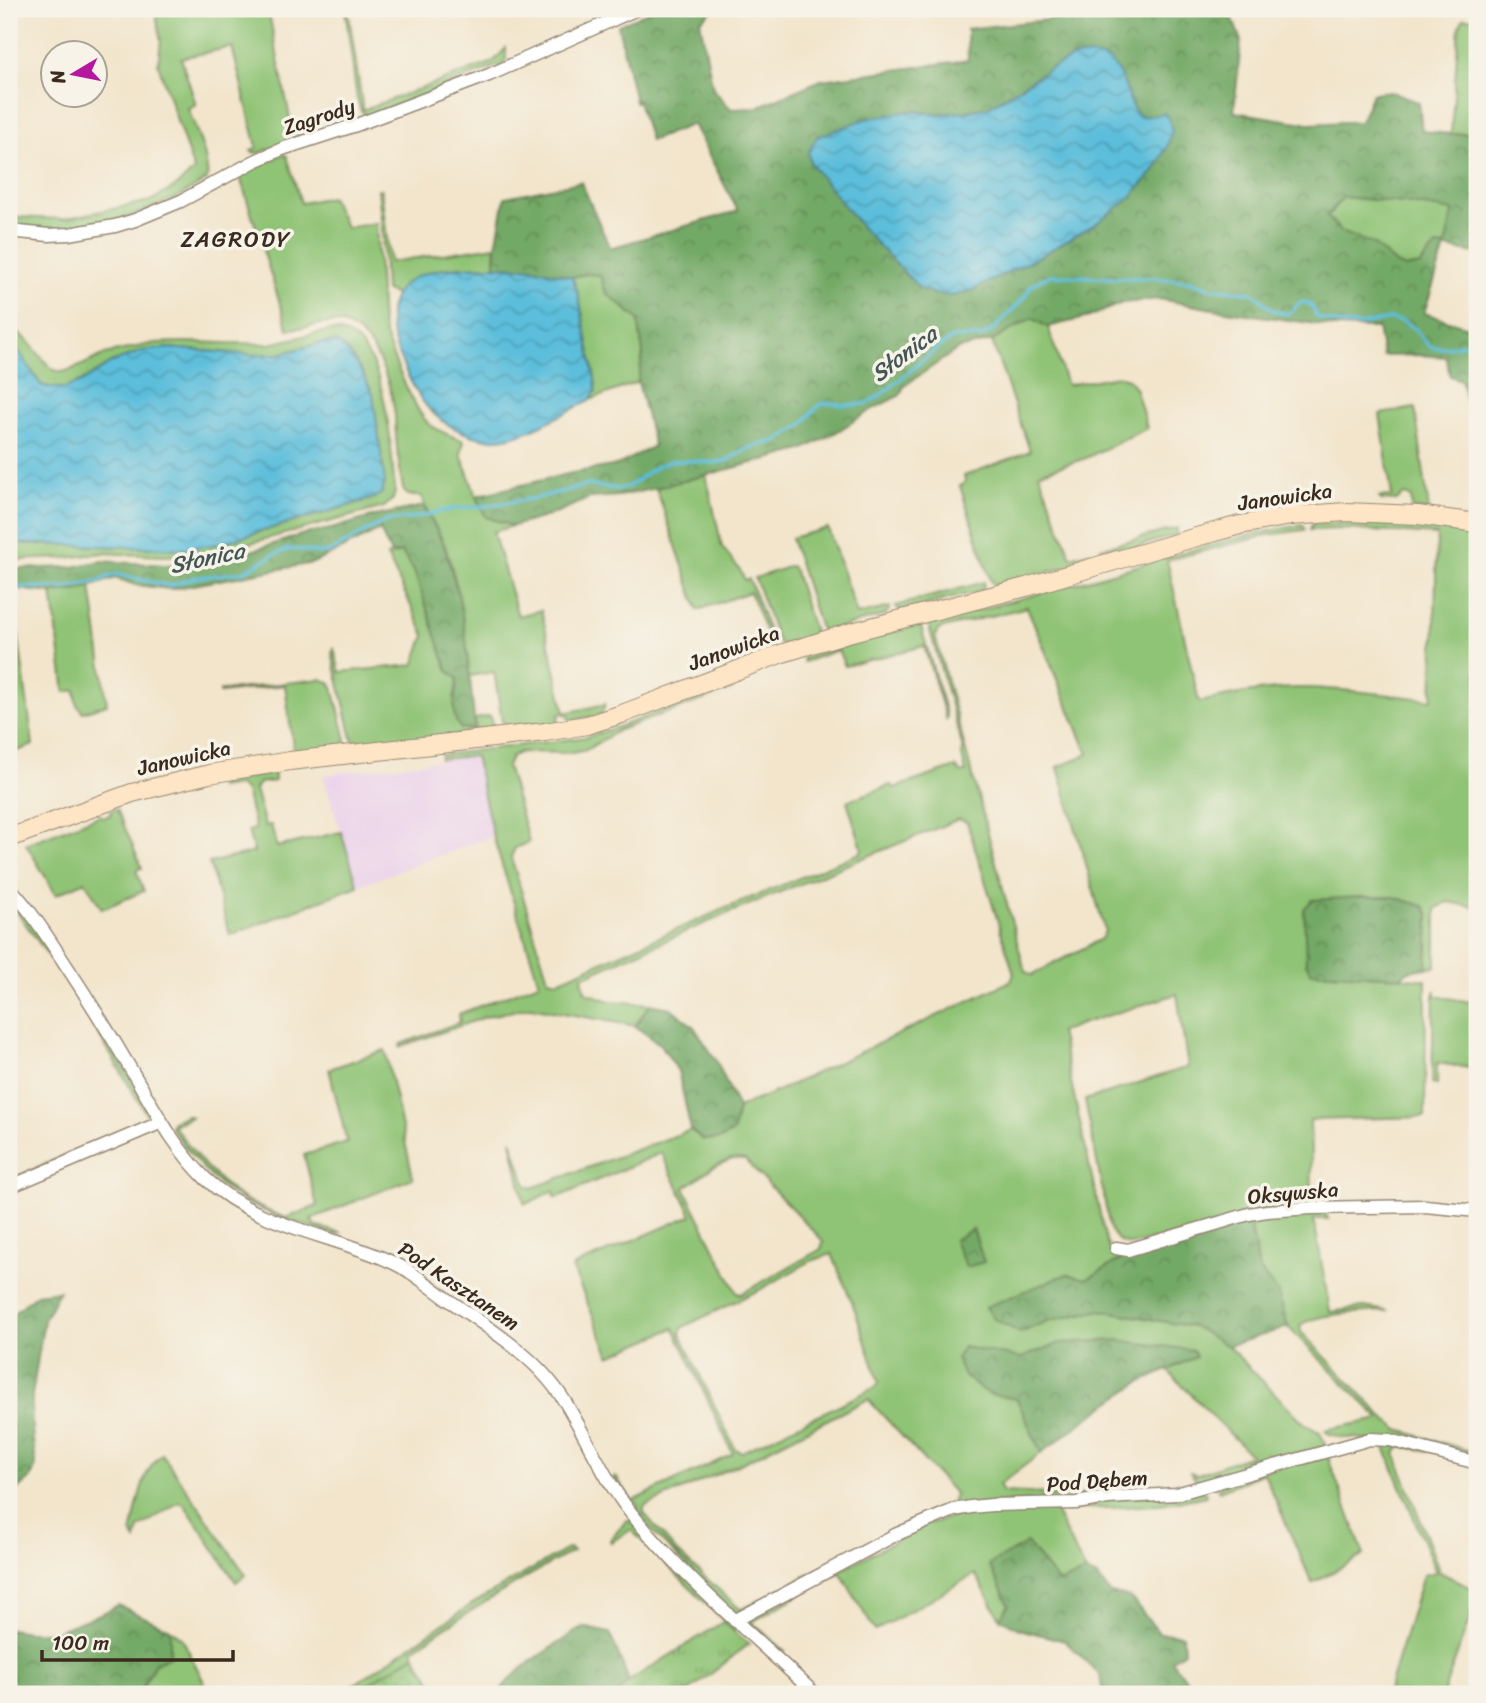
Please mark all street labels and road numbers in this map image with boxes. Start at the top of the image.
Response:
street label: Zagrody [278,87,360,146]
street label: Janowicka [1234,472,1335,523]
street label: Janowicka [682,614,785,682]
street label: Janowicka [133,729,235,787]
street label: Oksywska [1246,1170,1340,1216]
street label: Pod Kasztanem [390,1231,528,1341]
street label: Pod Dębem [1045,1459,1149,1503]

